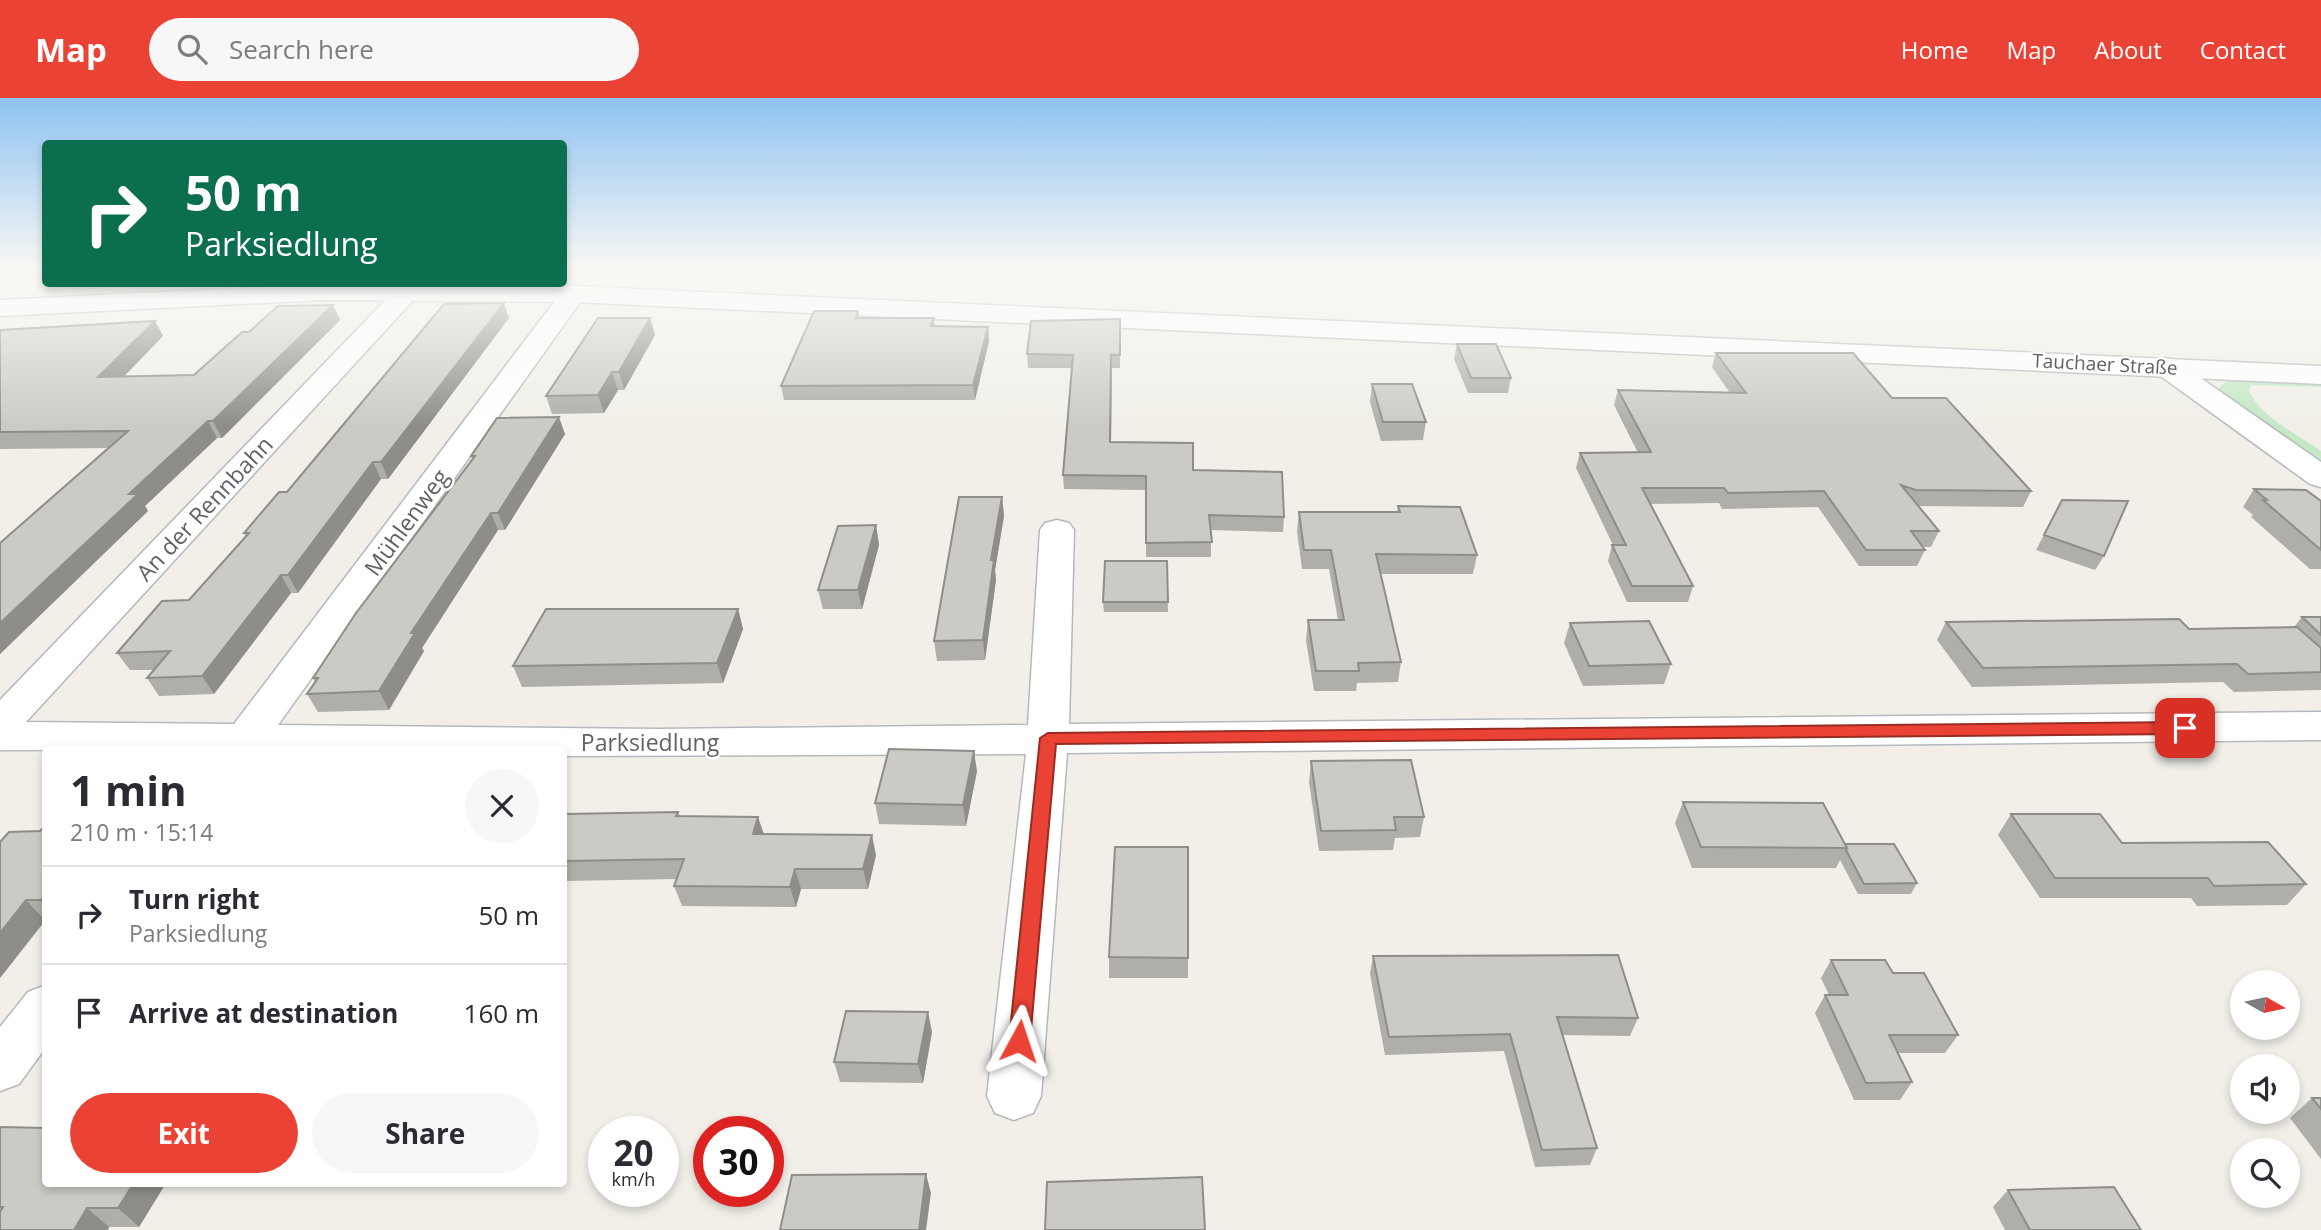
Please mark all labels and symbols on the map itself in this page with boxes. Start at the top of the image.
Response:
street label: Tauchaer Straße [2032,347,2178,381]
street label: An der Rennbahn [128,429,280,587]
street label: Mühlenweg [356,462,456,582]
pin [2155,698,2215,758]
street label: Parksiedlung [581,726,720,758]
north arrow [2230,970,2300,1040]
position arrow [982,1004,1056,1078]
speed limit sign: 30 [693,1116,784,1207]

